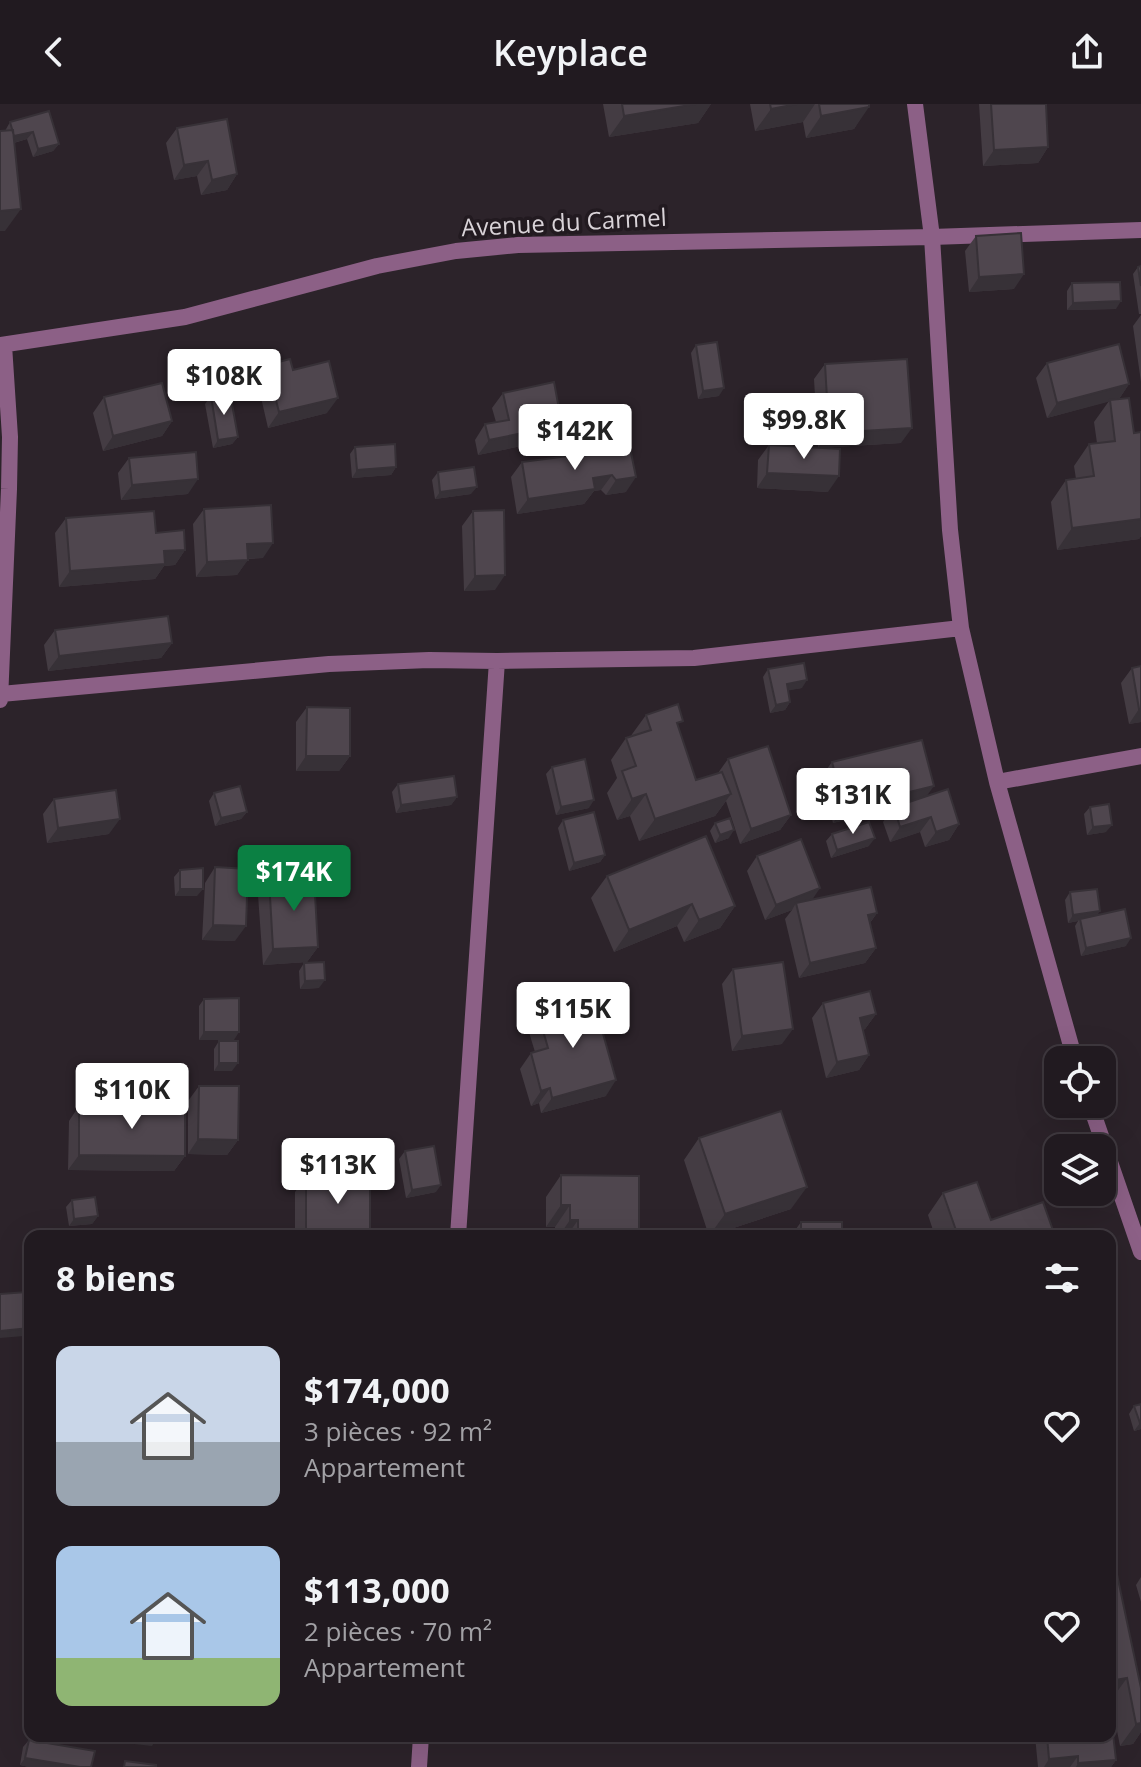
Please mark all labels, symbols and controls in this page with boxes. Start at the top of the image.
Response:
text: Keyplace [493,28,648,77]
icon: back [32,30,76,74]
icon: share [1065,30,1109,74]
street label: Avenue du Carmel [460,200,667,243]
pin: $108K [168,349,280,417]
text: $108K [186,357,262,393]
pin: $99.8K [739,393,869,461]
text: $99.8K [762,401,846,437]
pin: $142K [519,404,631,472]
text: $142K [537,412,613,448]
pin: $131K [797,768,909,836]
text: $131K [815,776,891,812]
pin: $174K [238,845,350,913]
text: $174K [256,853,332,889]
pin: $115K [517,982,629,1050]
text: $115K [535,990,611,1026]
map controls [1044,1046,1116,1206]
button: locate [1044,1046,1116,1118]
pin: $110K [76,1063,188,1131]
text: $110K [94,1071,170,1107]
button: layers [1044,1134,1116,1206]
pin: $113K [282,1138,394,1206]
text: $113K [300,1146,376,1182]
text: 8 biens [56,1255,176,1301]
icon: filters [1040,1256,1084,1300]
text: $174,000 [304,1367,450,1413]
icon: home [120,1378,216,1474]
icon: heart [1040,1404,1084,1448]
text: 3 pièces · 92 m² [304,1413,492,1449]
text: Appartement [304,1449,465,1485]
text: $113,000 [304,1567,450,1613]
icon: home [120,1578,216,1674]
icon: heart [1040,1604,1084,1648]
text: 2 pièces · 70 m² [304,1613,492,1649]
text: Appartement [304,1649,465,1685]

